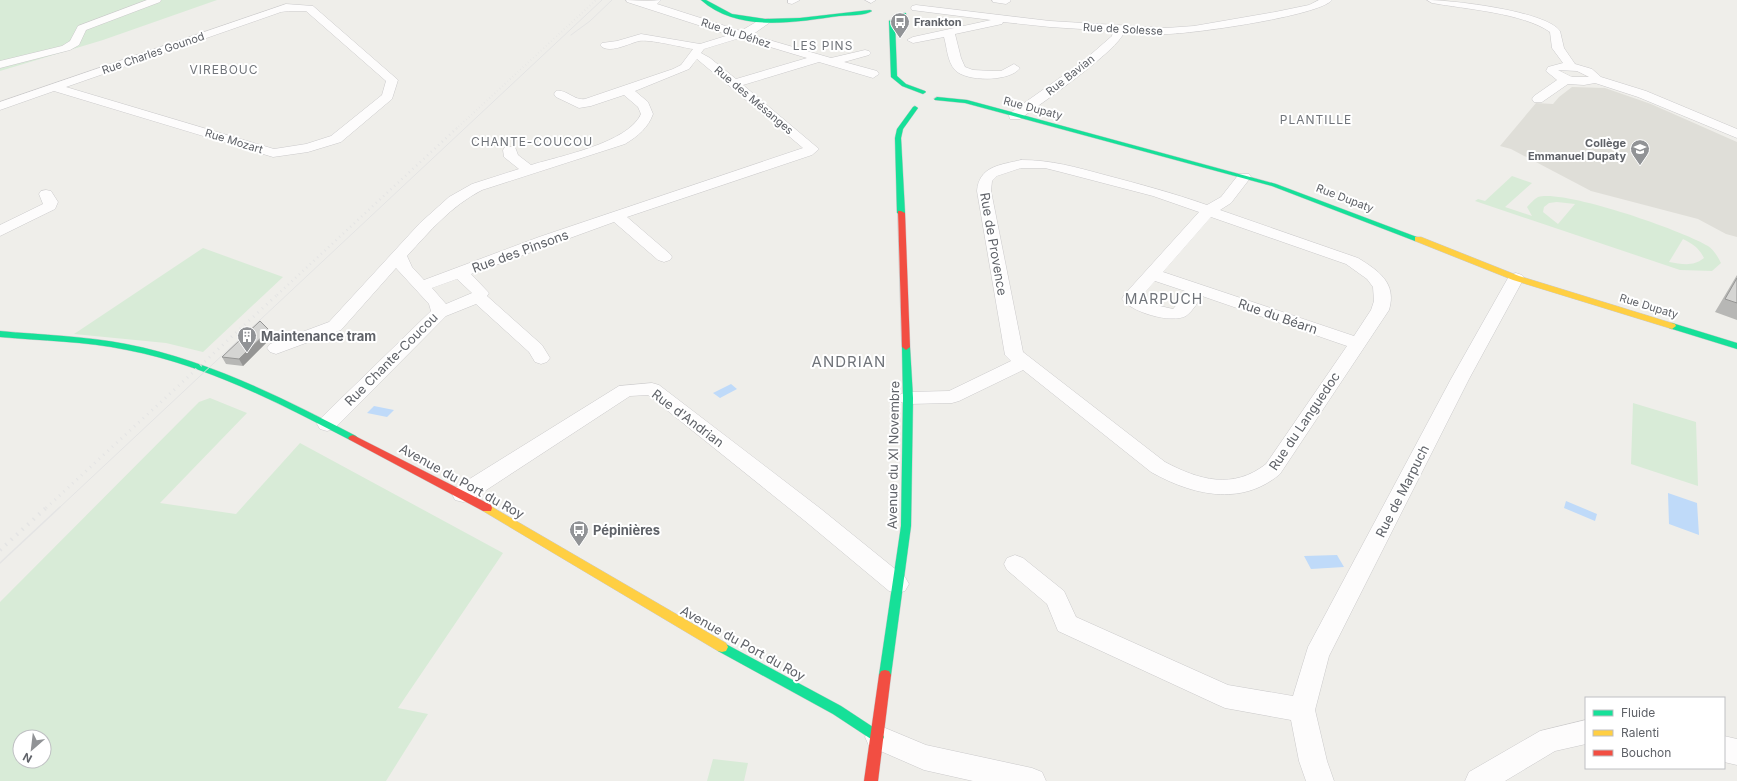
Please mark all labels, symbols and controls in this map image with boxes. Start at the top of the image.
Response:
bus stop icon: Frankton [889,11,911,39]
street label: Rue du Déhez [699,15,773,51]
place label: Frankton [914,15,962,29]
street label: Rue de Solesse [1083,20,1163,38]
street label: Rue Charles Gounod [100,29,206,77]
district label: LES PINS [793,38,853,53]
street label: Rue Bavian [1043,52,1097,98]
district label: VIREBOUC [189,62,259,77]
street label: Rue des Mésanges [712,63,797,137]
street label: Rue Dupaty [1002,93,1064,123]
district label: PLANTILLE [1280,112,1352,127]
street label: Rue Mozart [203,126,265,157]
district label: CHANTE-COUCOU [471,134,593,149]
place label: Collège Emmanuel Dupaty [1528,136,1626,163]
school or university icon: Collège Emmanuel Dupaty [1629,138,1651,166]
street label: Rue Dupaty [1314,181,1376,215]
street label: Rue de Provence [977,191,1011,297]
street label: Rue des Pinsons [469,226,571,276]
district label: MARPUCH [1125,290,1203,307]
street label: Rue Dupaty [1618,290,1680,322]
street label: Rue du Béarn [1236,295,1320,337]
street label: Rue Chante-Coucou [341,309,441,409]
building icon: Maintenance tram [236,325,258,353]
place label: Maintenance tram [261,328,376,344]
district label: ANDRIAN [812,352,886,371]
street label: Rue du Languedoc [1265,369,1343,473]
street label: Avenue du XI Novembre [884,381,902,529]
street label: Rue d'Andrian [649,386,727,450]
street label: Avenue du Port du Roy [397,440,527,522]
street label: Rue de Marpuch [1372,442,1432,540]
bus stop icon: Pépinières [568,519,590,547]
place label: Pépinières [593,522,660,538]
street label: Avenue du Port du Roy [678,602,808,684]
legend [1585,697,1725,769]
text: Fluide [1621,705,1655,720]
text: Ralenti [1621,725,1659,740]
north arrow [12,729,52,769]
text: Bouchon [1621,745,1671,760]
text: N [20,750,34,766]

